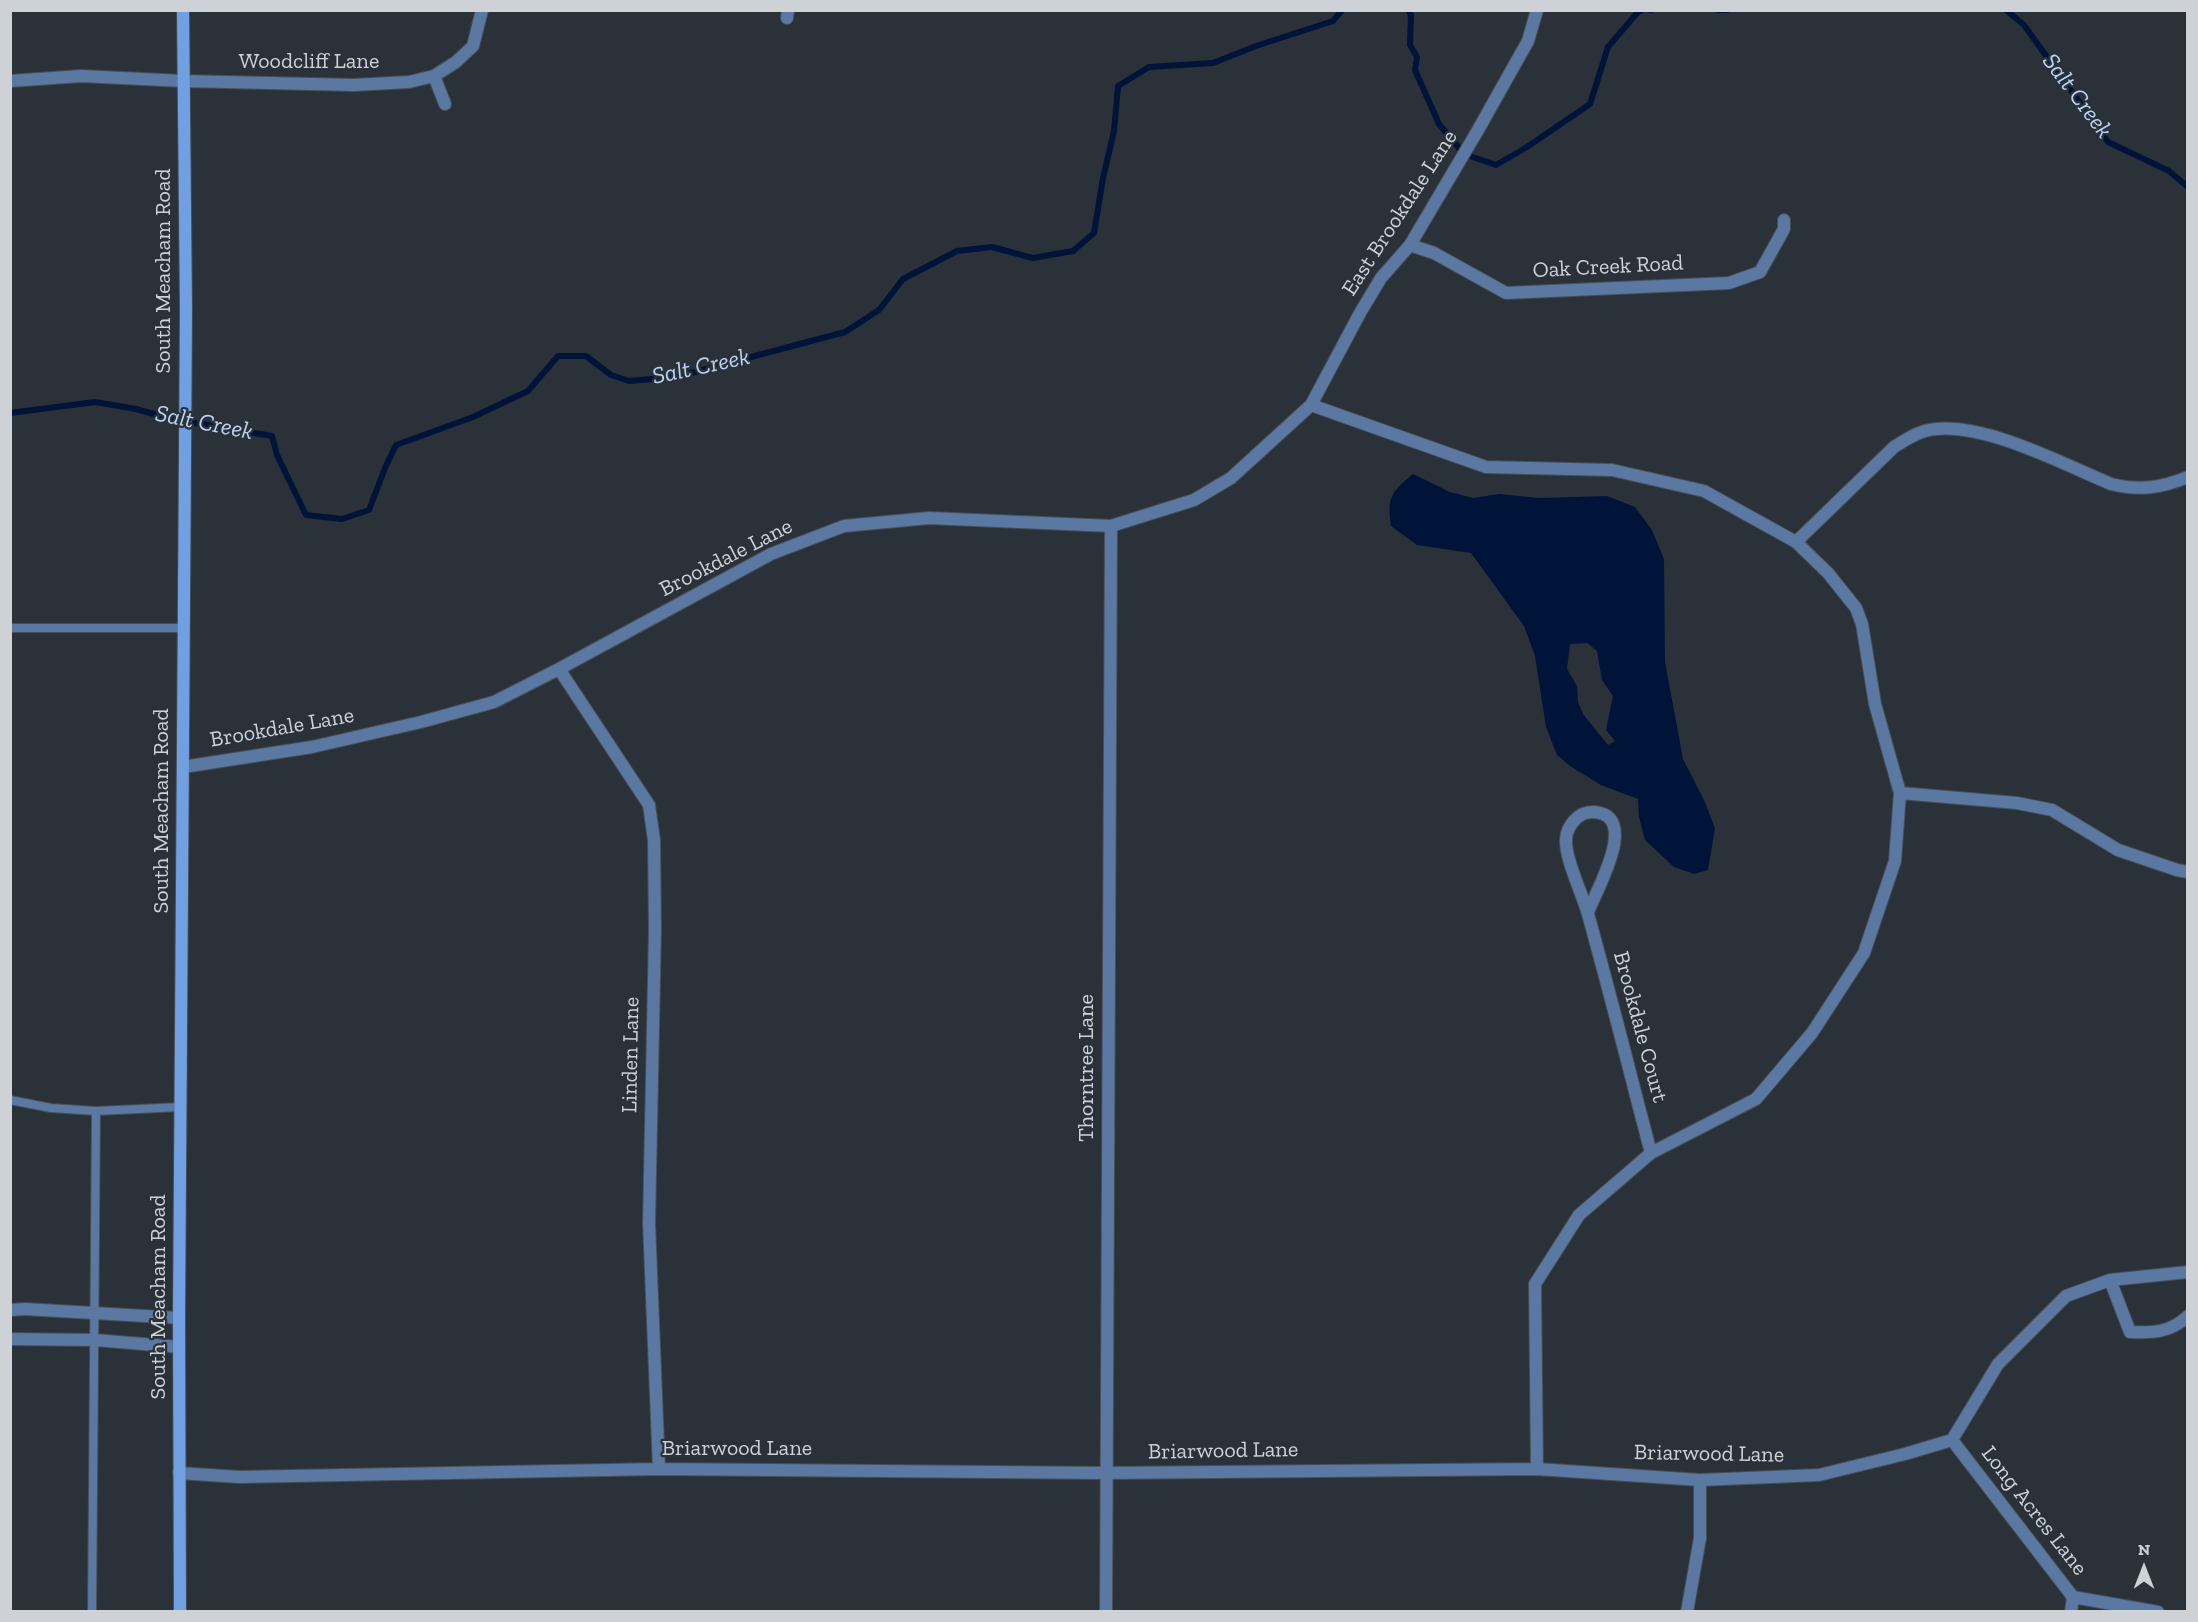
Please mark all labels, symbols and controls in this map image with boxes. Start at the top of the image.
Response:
water label: Salt Creek [2036,48,2118,144]
street label: Woodcliff Lane [239,49,379,75]
street label: East Brookdale Lane [1337,125,1463,301]
street label: South Meacham Road [151,168,177,374]
street label: Oak Creek Road [1532,250,1684,284]
water label: Salt Creek [650,343,752,391]
water label: Salt Creek [153,399,255,447]
street label: Brookdale Lane [655,513,797,603]
street label: Brookdale Lane [208,702,356,754]
street label: South Meacham Road [149,708,175,914]
street label: Brookdale Court [1607,949,1673,1105]
street label: Thorntree Lane [1074,994,1100,1142]
street label: Linden Lane [617,997,645,1113]
street label: South Meacham Road [146,1194,172,1400]
street label: Briarwood Lane [662,1436,812,1462]
street label: Briarwood Lane [1148,1436,1298,1466]
street label: Briarwood Lane [1634,1439,1784,1469]
street label: Long Acres Lane [1975,1441,2093,1581]
north arrow [2114,1538,2174,1598]
text: N [2138,1540,2150,1559]

